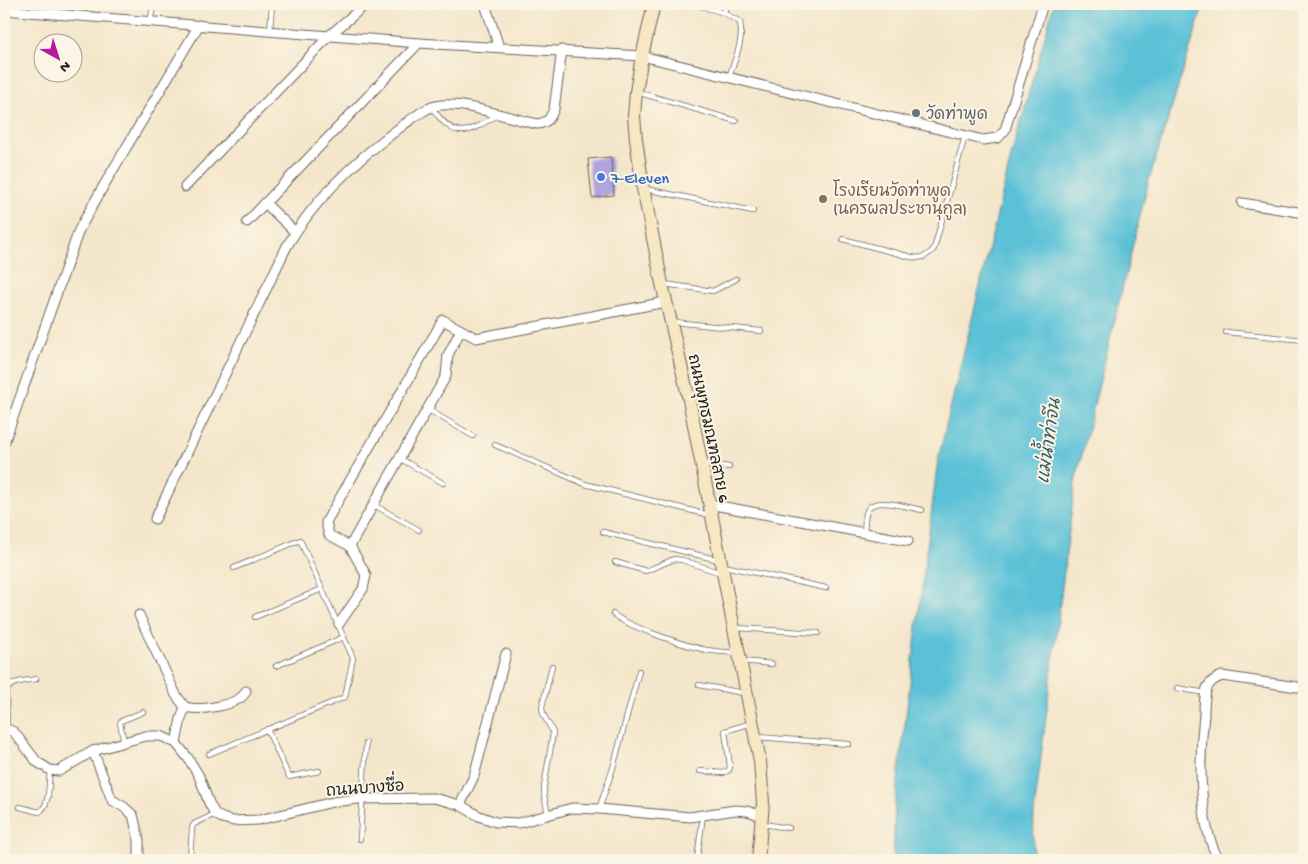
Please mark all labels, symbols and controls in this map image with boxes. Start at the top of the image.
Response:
north arrow [32,32,82,82]
text: N [56,57,74,76]
place label: วัดท่าพูด [926,102,988,126]
marker: วัดท่าพูด [910,107,922,119]
marker: 7-Eleven [595,171,607,183]
place label: 7-Eleven [610,171,669,190]
place label: โรงเรียนวัดท่าพูด (นครผลประชานุกูล) [833,179,967,221]
marker: โรงเรียนวัดท่าพูด (นครผลประชานุกูล) [817,193,829,205]
street label: ถนนพุทธมณฑลสาย 6 [682,353,732,506]
water label: แม่น้ำท่าจีน [1025,395,1067,485]
street label: ถนนบางซื่อ [325,769,405,803]

